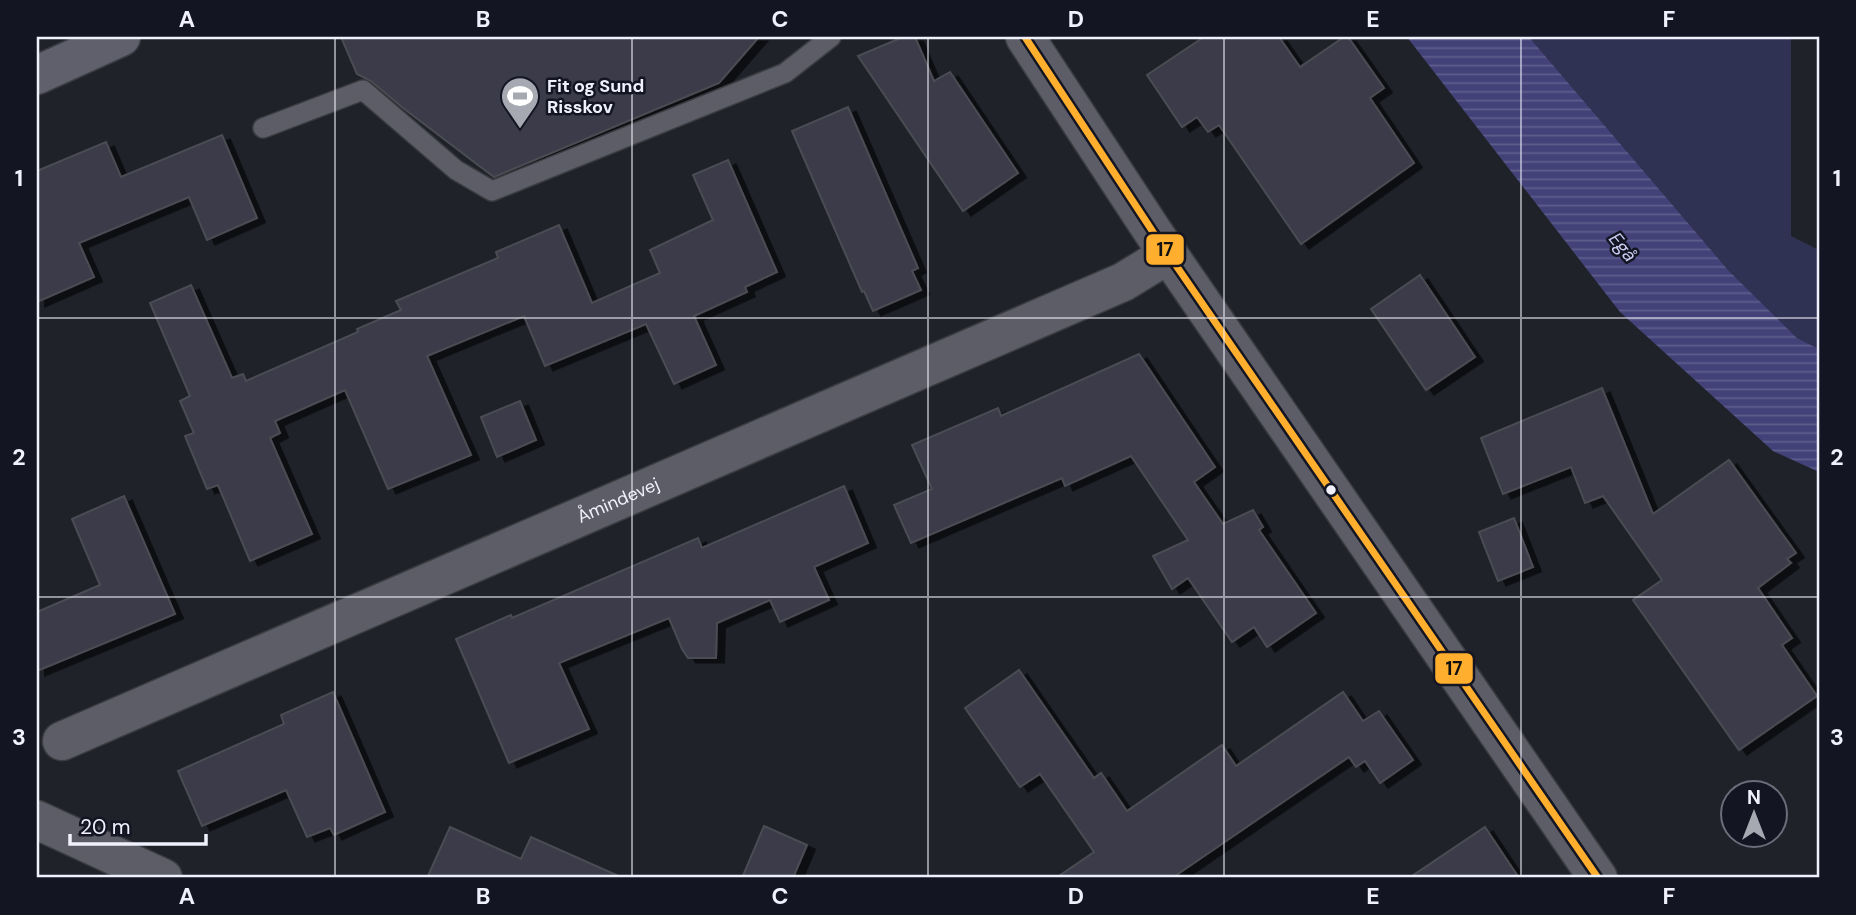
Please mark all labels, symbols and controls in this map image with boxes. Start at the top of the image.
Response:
text: A [179,4,195,34]
text: B [476,4,490,34]
text: C [772,4,788,34]
text: D [1068,4,1084,34]
text: E [1366,4,1380,34]
text: F [1663,4,1676,34]
place label: Fit og Sund Risskov [547,74,644,119]
sports icon: Fit og Sund Risskov [499,75,541,130]
text: 1 [15,163,23,193]
text: 1 [1833,163,1841,193]
water label: Egå [1603,227,1643,267]
line badge: 17 [1145,233,1185,266]
text: 17 [1156,237,1174,262]
text: 2 [12,442,26,472]
text: 2 [1830,442,1844,472]
street label: Åmindevej [573,472,663,529]
unlabelled marker [1324,483,1338,497]
line badge: 17 [1434,652,1474,685]
text: 17 [1445,656,1463,681]
text: 3 [12,722,26,752]
text: 3 [1830,722,1844,752]
north arrow [1720,778,1790,848]
text: N [1747,785,1761,810]
scale bar [70,803,206,847]
text: 20 m [80,813,131,841]
text: A [179,881,195,911]
text: B [476,881,490,911]
text: C [772,881,788,911]
text: D [1068,881,1084,911]
text: E [1366,881,1380,911]
text: F [1663,881,1676,911]

